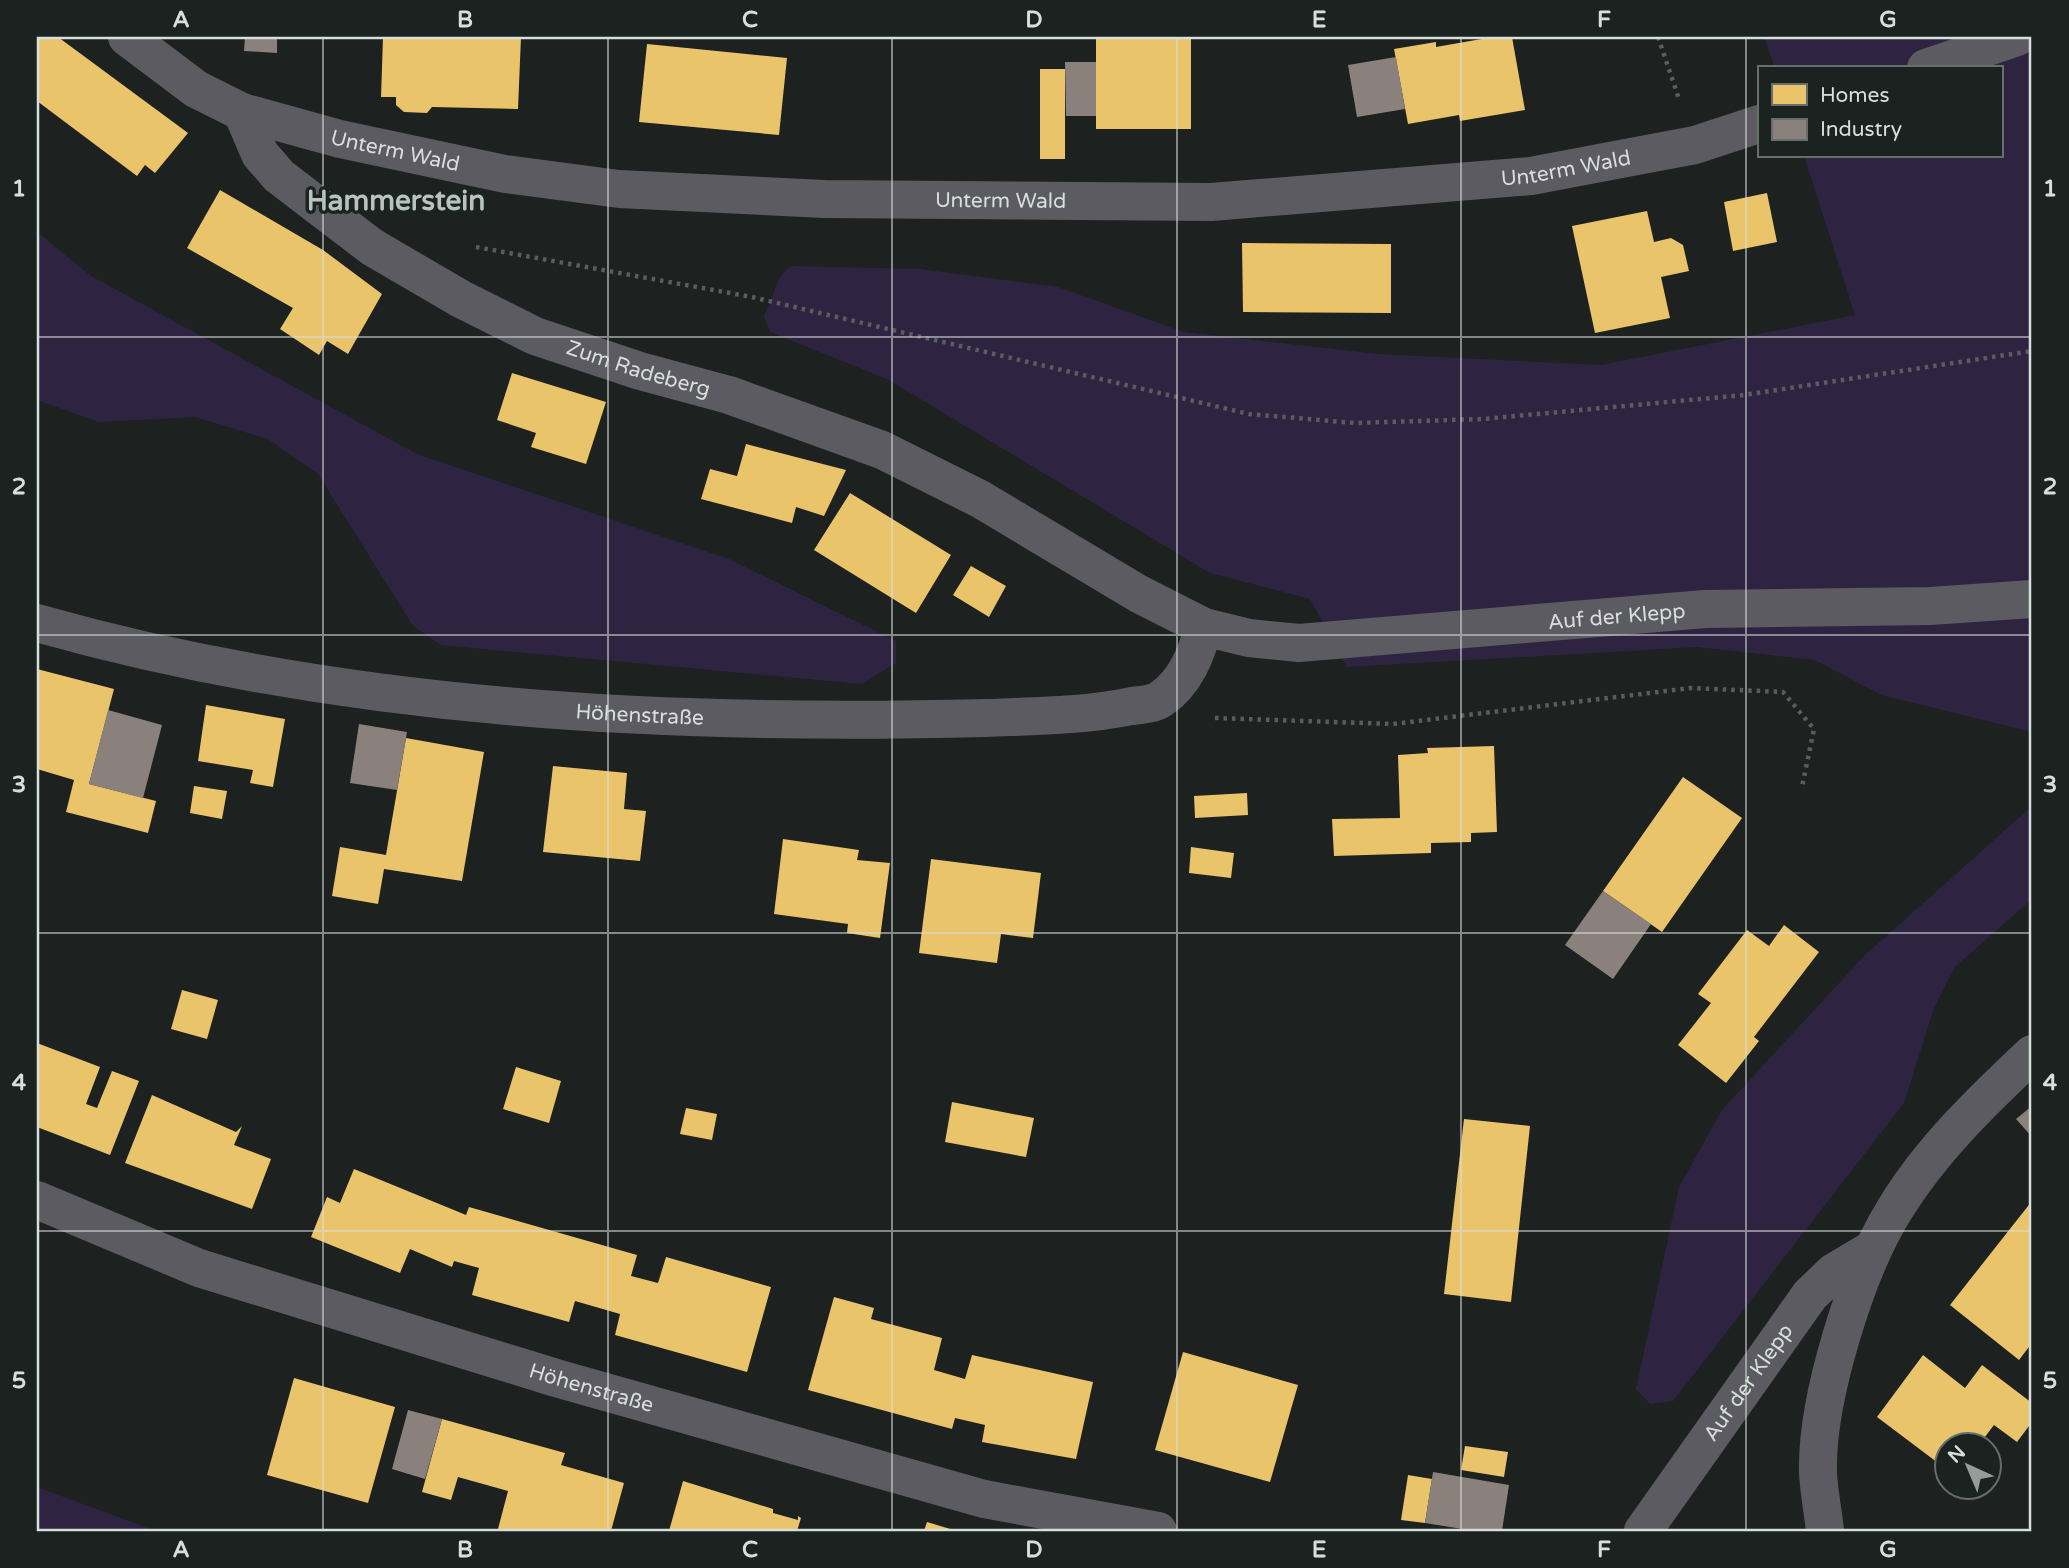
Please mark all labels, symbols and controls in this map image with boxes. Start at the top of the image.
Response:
text: A [172,6,190,34]
text: B [457,6,473,34]
text: C [742,6,758,34]
text: D [1025,6,1043,34]
text: E [1312,6,1326,34]
text: F [1597,6,1611,34]
text: G [1879,6,1897,34]
legend [1758,66,2002,158]
text: Homes [1820,83,1890,108]
text: Industry [1820,117,1902,142]
street label: Unterm Wald [328,125,462,177]
street label: Unterm Wald [1500,145,1633,191]
text: 1 [12,175,26,203]
text: 1 [2043,175,2057,203]
district label: Hammerstein [307,184,485,218]
street label: Unterm Wald [935,188,1066,214]
street label: Zum Radeberg [563,335,713,402]
text: 2 [12,473,26,501]
text: 2 [2043,473,2057,501]
street label: Auf der Klepp [1547,599,1686,635]
street label: Höhenstraße [575,699,704,731]
text: 3 [12,771,26,799]
text: 3 [2043,771,2057,799]
text: 4 [12,1069,27,1097]
text: 4 [2043,1069,2058,1097]
street label: Auf der Klepp [1698,1319,1799,1446]
street label: Höhenstraße [526,1358,657,1418]
text: 5 [12,1367,26,1395]
text: 5 [2043,1367,2057,1395]
north arrow [1932,1432,2002,1502]
text: N [1944,1441,1970,1468]
text: A [172,1536,190,1564]
text: B [457,1536,473,1564]
text: C [742,1536,758,1564]
text: D [1025,1536,1043,1564]
text: E [1312,1536,1326,1564]
text: F [1597,1536,1611,1564]
text: G [1879,1536,1897,1564]

